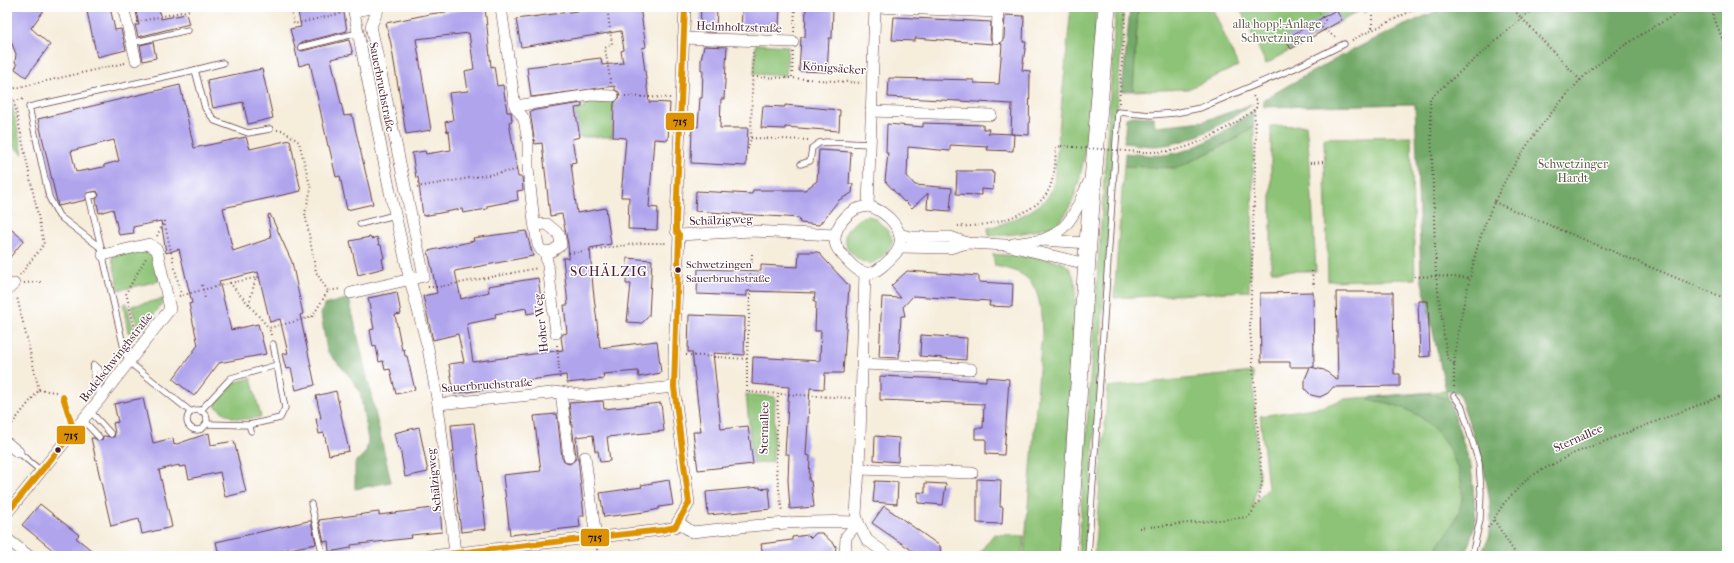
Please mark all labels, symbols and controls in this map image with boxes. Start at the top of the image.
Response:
park label: alla hopp!-Anlage Schwetzingen [1233,17,1321,45]
street label: Helmholtzstraße [696,19,782,35]
street label: Sauerbruchstraße [366,41,398,133]
street label: Königsäcker [802,59,867,77]
line badge: 715 [665,112,695,131]
text: 715 [672,115,687,128]
park label: Schwetzinger Hardt [1538,157,1609,185]
street label: Schälzigweg [689,212,754,228]
place label: Schwetzingen Sauerbruchstraße [686,258,770,285]
district label: SCHÄLZIG [570,263,648,280]
marker: Schwetzingen Sauerbruchstraße [673,265,683,275]
street label: Hoher Weg [531,292,551,353]
street label: Bodelschwinghstraße [77,309,156,405]
street label: Sauerbruchstraße [441,375,533,395]
street label: Sternallee [757,402,771,454]
street label: Sternallee [1551,421,1605,455]
line badge: 715 [56,425,86,445]
text: 715 [63,429,78,442]
unlabelled marker [53,445,63,455]
street label: Schälzigweg [424,447,444,512]
line badge: 715 [580,528,610,547]
text: 715 [587,531,602,544]

